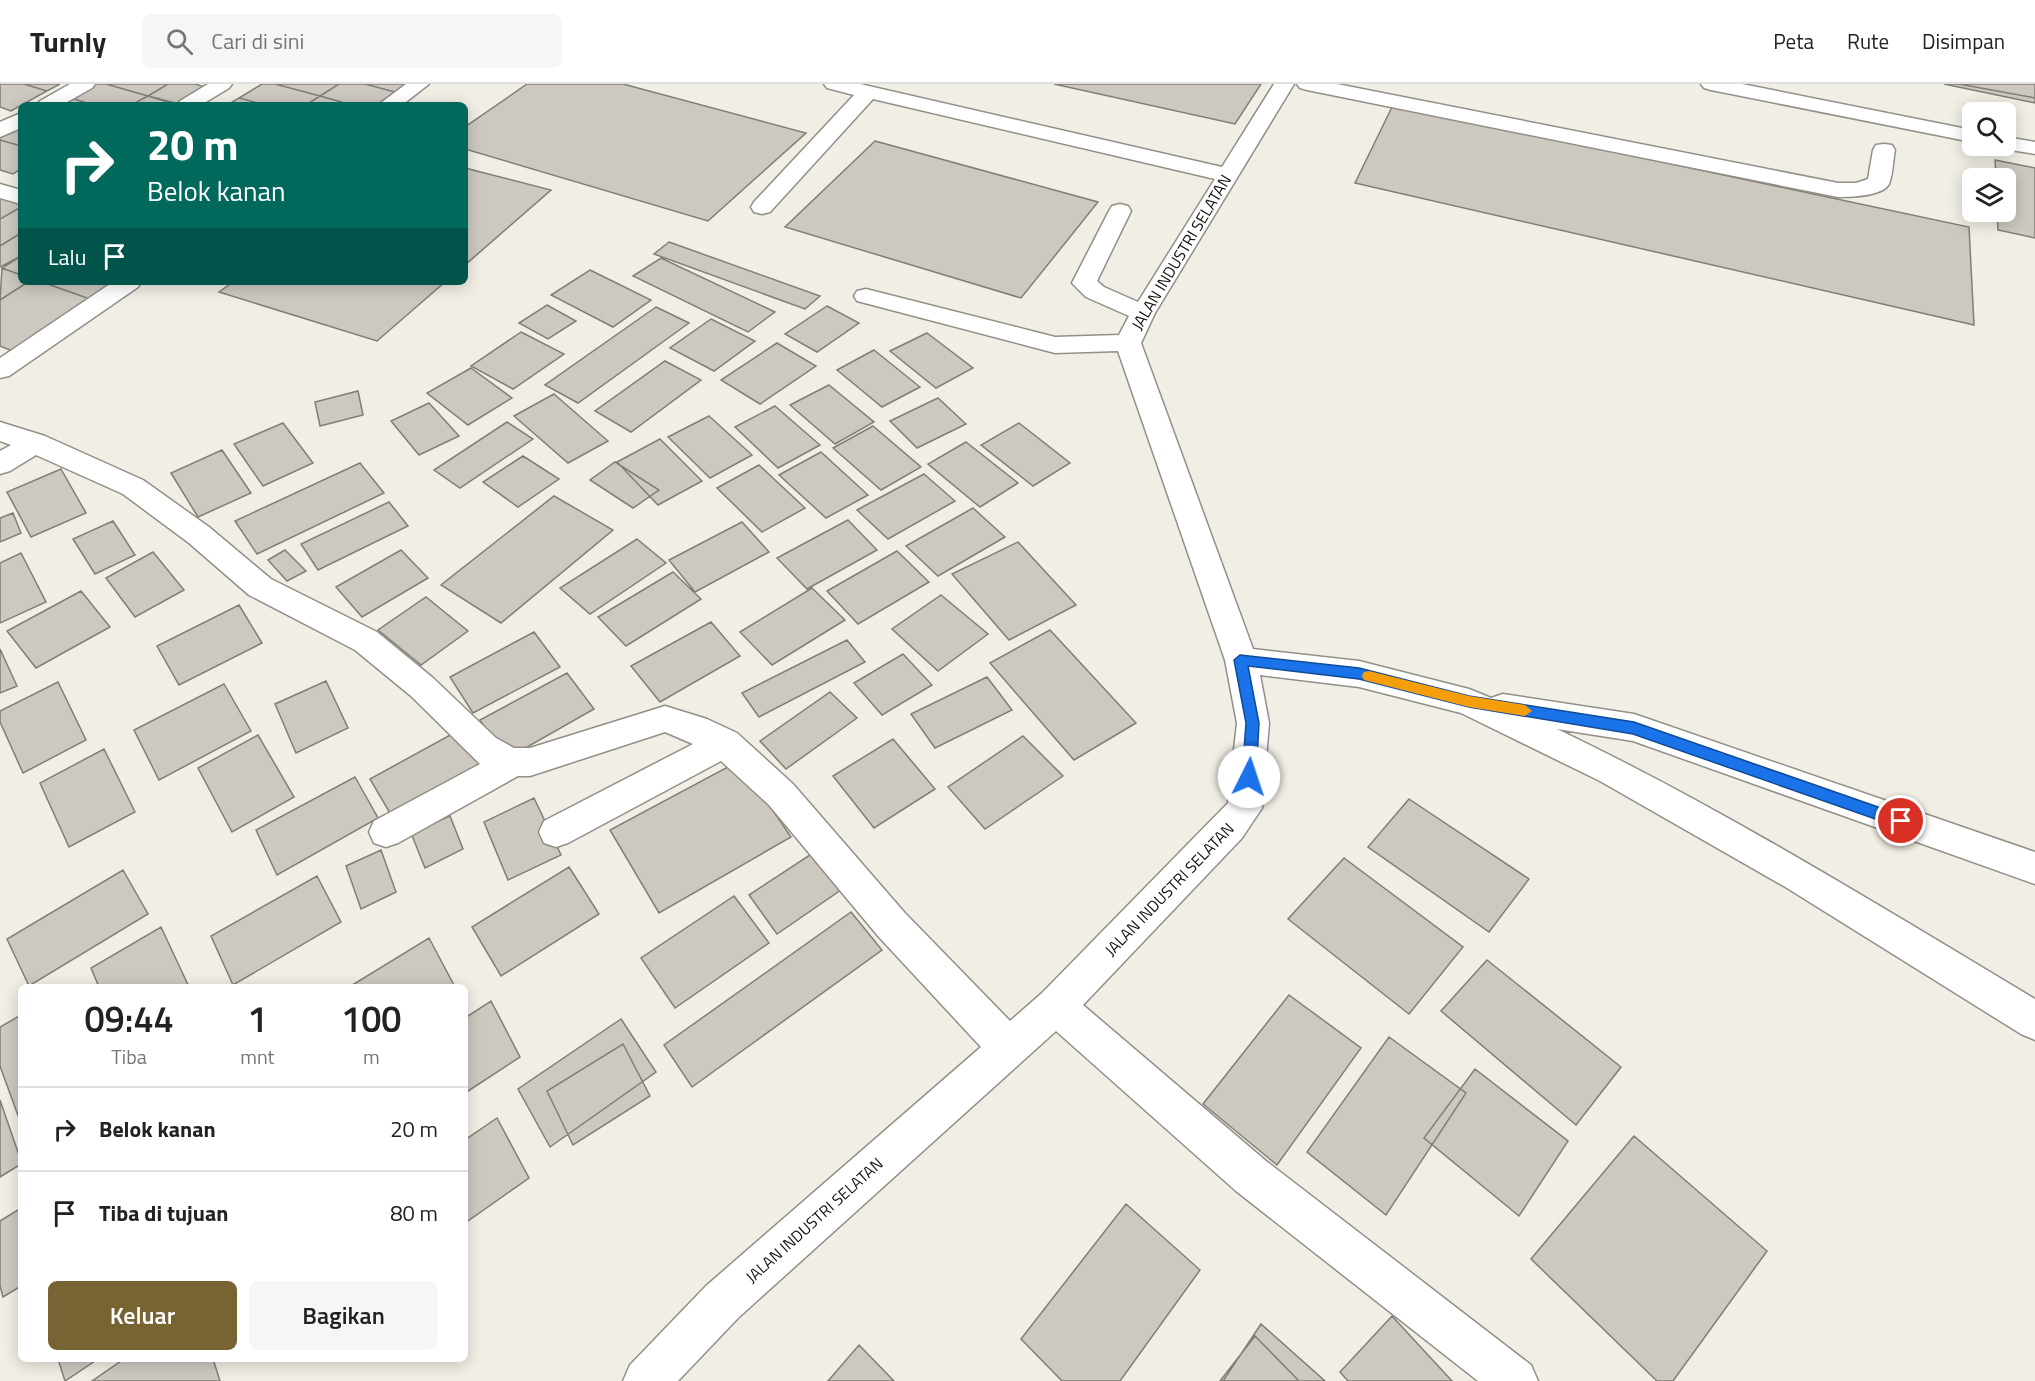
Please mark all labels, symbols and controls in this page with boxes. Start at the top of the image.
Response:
search box [142,14,562,68]
text: Turnly [30,20,106,63]
text: Cari di sini [211,24,304,58]
icon: search [163,25,196,58]
text: Peta [1773,25,1814,57]
text: Rute [1847,25,1889,57]
text: Disimpan [1922,25,2005,57]
map controls [1962,102,2016,222]
button: search [1962,102,2016,156]
text: 20 m [147,112,239,176]
icon: right [48,126,126,204]
button: layers [1962,168,2016,222]
text: Belok kanan [147,170,286,211]
street label: JALAN INDUSTRI SELATAN [1125,170,1237,334]
text: Lalu [48,240,86,274]
icon: arrive [98,240,131,273]
position arrow [1217,745,1281,809]
pin [1875,795,1926,846]
icon: arrive [1884,804,1917,837]
street label: JALAN INDUSTRI SELATAN [1099,817,1239,961]
text: 09:44 [84,991,174,1046]
text: 1 [247,991,267,1046]
text: 100 [341,991,402,1046]
text: Tiba [111,1041,147,1072]
text: mnt [240,1041,275,1072]
text: m [363,1041,380,1072]
text: Belok kanan [99,1112,216,1146]
text: 20 m [390,1112,438,1146]
icon: right [48,1113,81,1146]
street label: JALAN INDUSTRI SELATAN [740,1152,888,1288]
text: Tiba di tujuan [99,1196,228,1230]
text: 80 m [390,1196,438,1230]
icon: arrive [48,1197,81,1230]
button: Keluar [48,1281,237,1350]
button: Bagikan [249,1281,438,1350]

